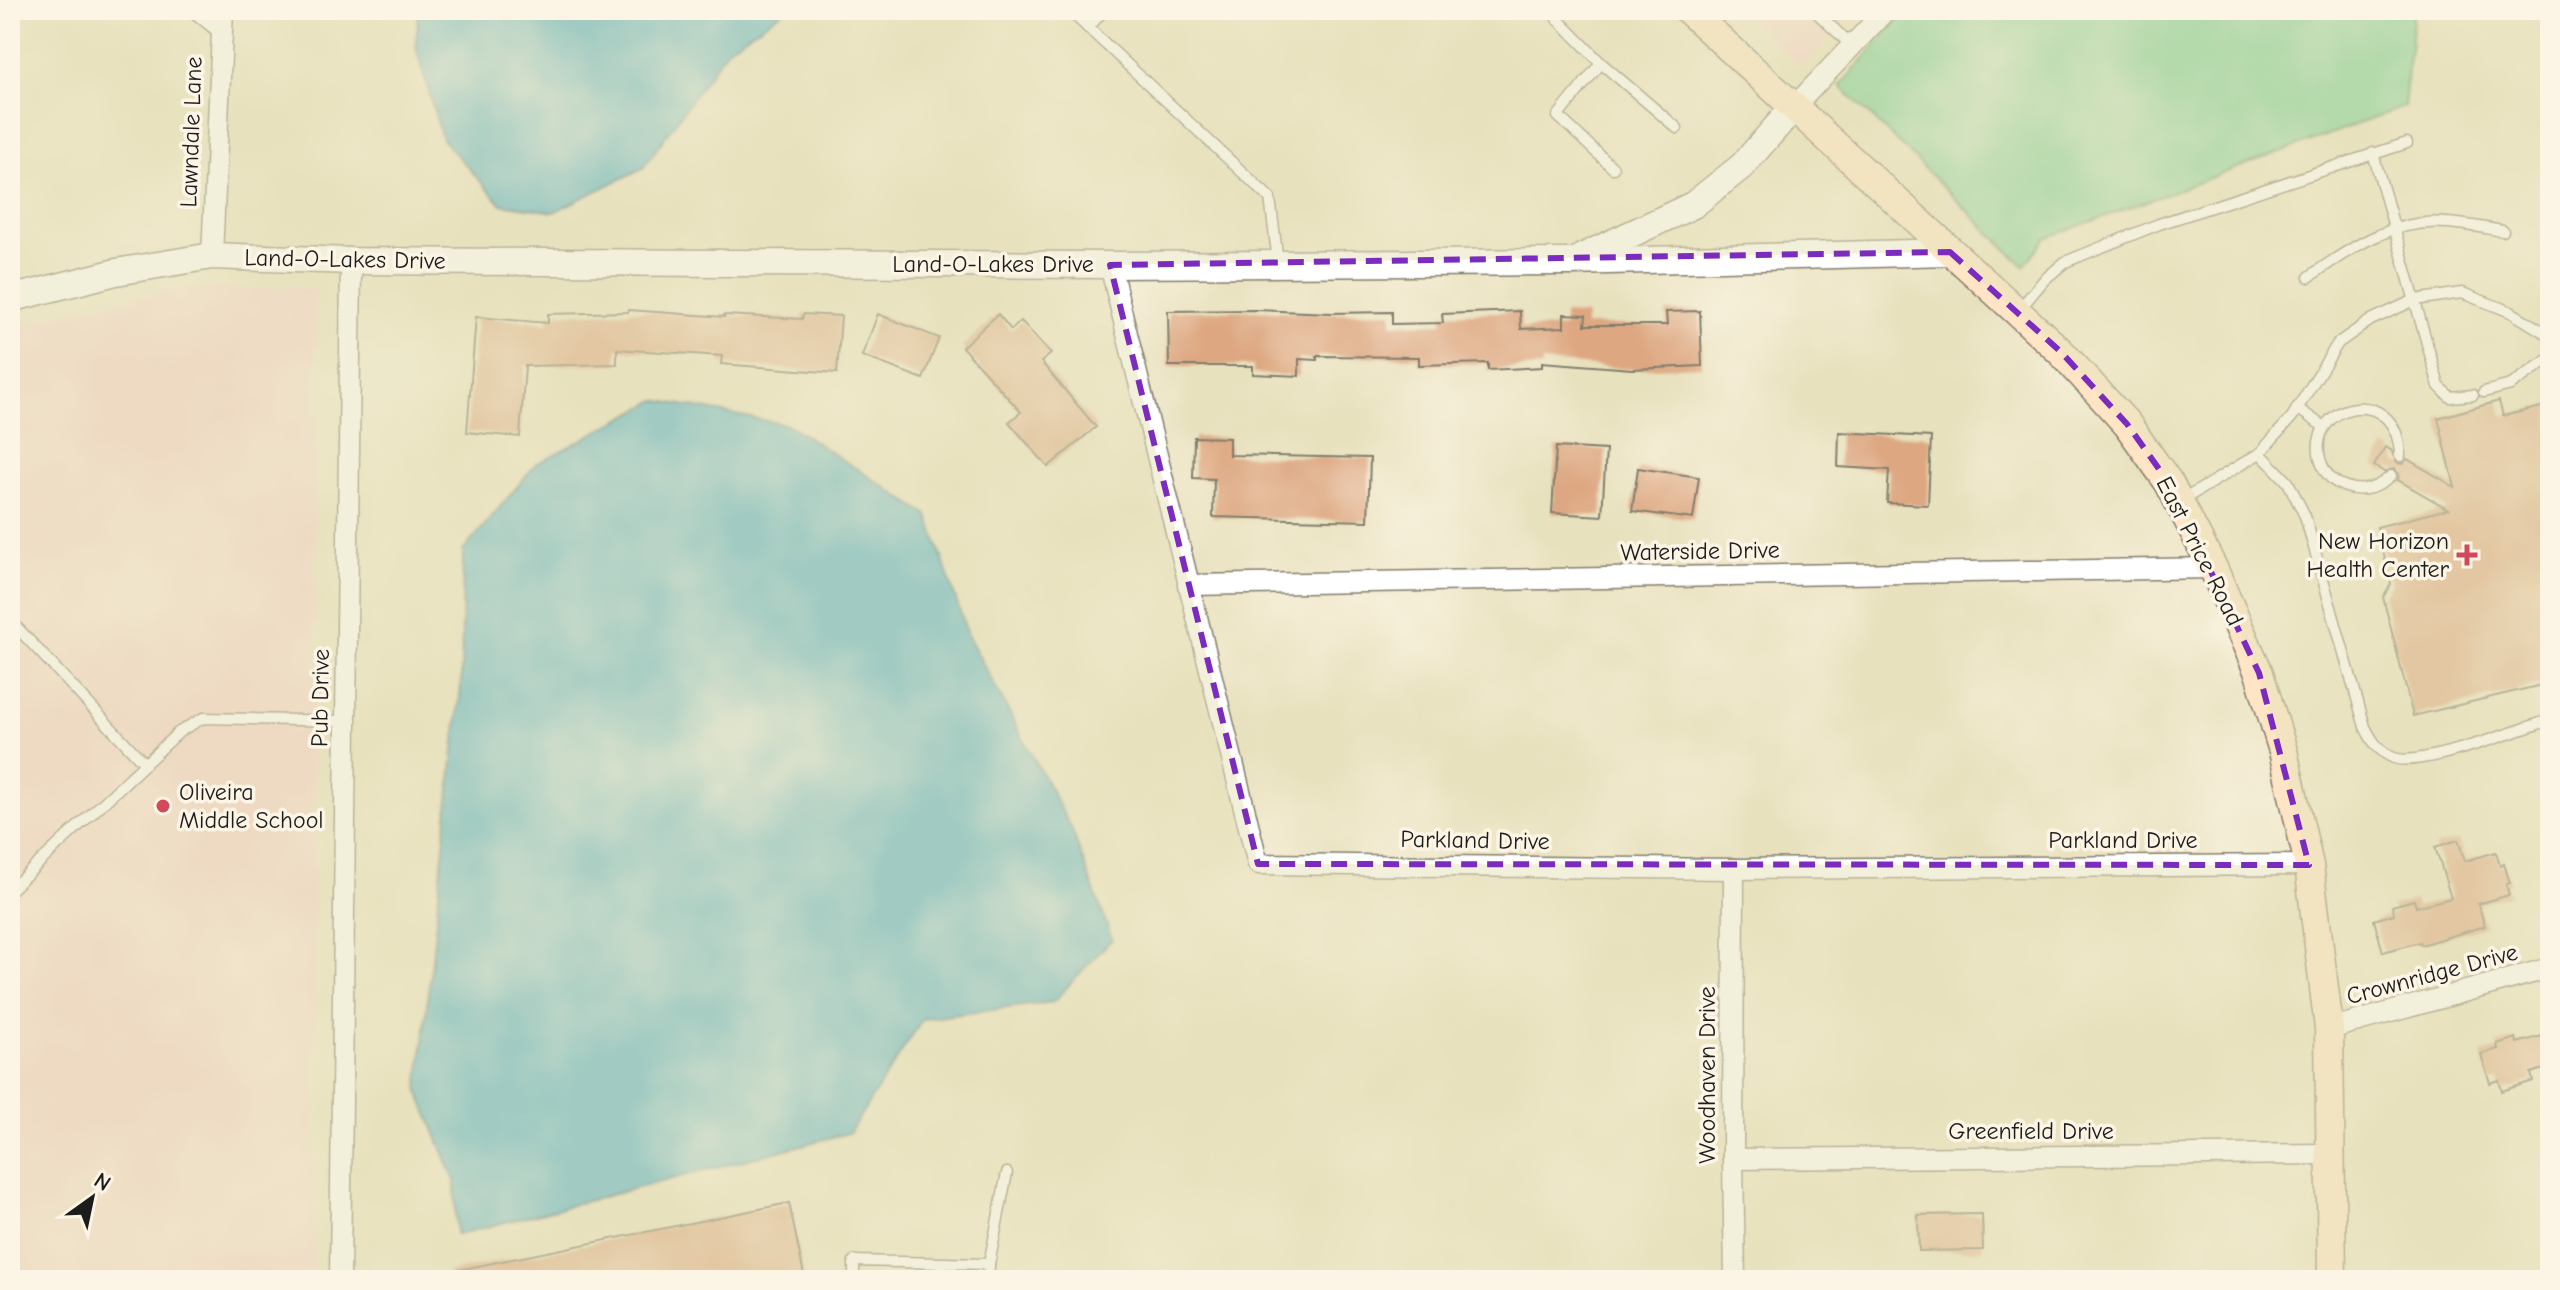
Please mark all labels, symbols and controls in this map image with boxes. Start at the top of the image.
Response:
street label: Lawndale Lane [174,56,208,208]
street label: Land-O-Lakes Drive [244,243,446,275]
street label: Land-O-Lakes Drive [892,250,1094,278]
street label: East Price Road [2150,472,2250,630]
place label: New Horizon Health Center [2306,527,2449,583]
street label: Waterside Drive [1620,536,1780,566]
marker: New Horizon Health Center [2456,544,2478,566]
street label: Pub Drive [305,649,335,747]
place label: Oliveira Middle School [179,778,324,834]
marker: Oliveira Middle School [154,797,172,815]
street label: Parkland Drive [1400,825,1550,855]
street label: Parkland Drive [2048,826,2198,854]
street label: Crownridge Drive [2343,938,2521,1010]
street label: Woodhaven Drive [1693,986,1721,1164]
street label: Greenfield Drive [1948,1117,2114,1145]
north arrow [52,1158,132,1238]
text: N [89,1167,115,1197]

